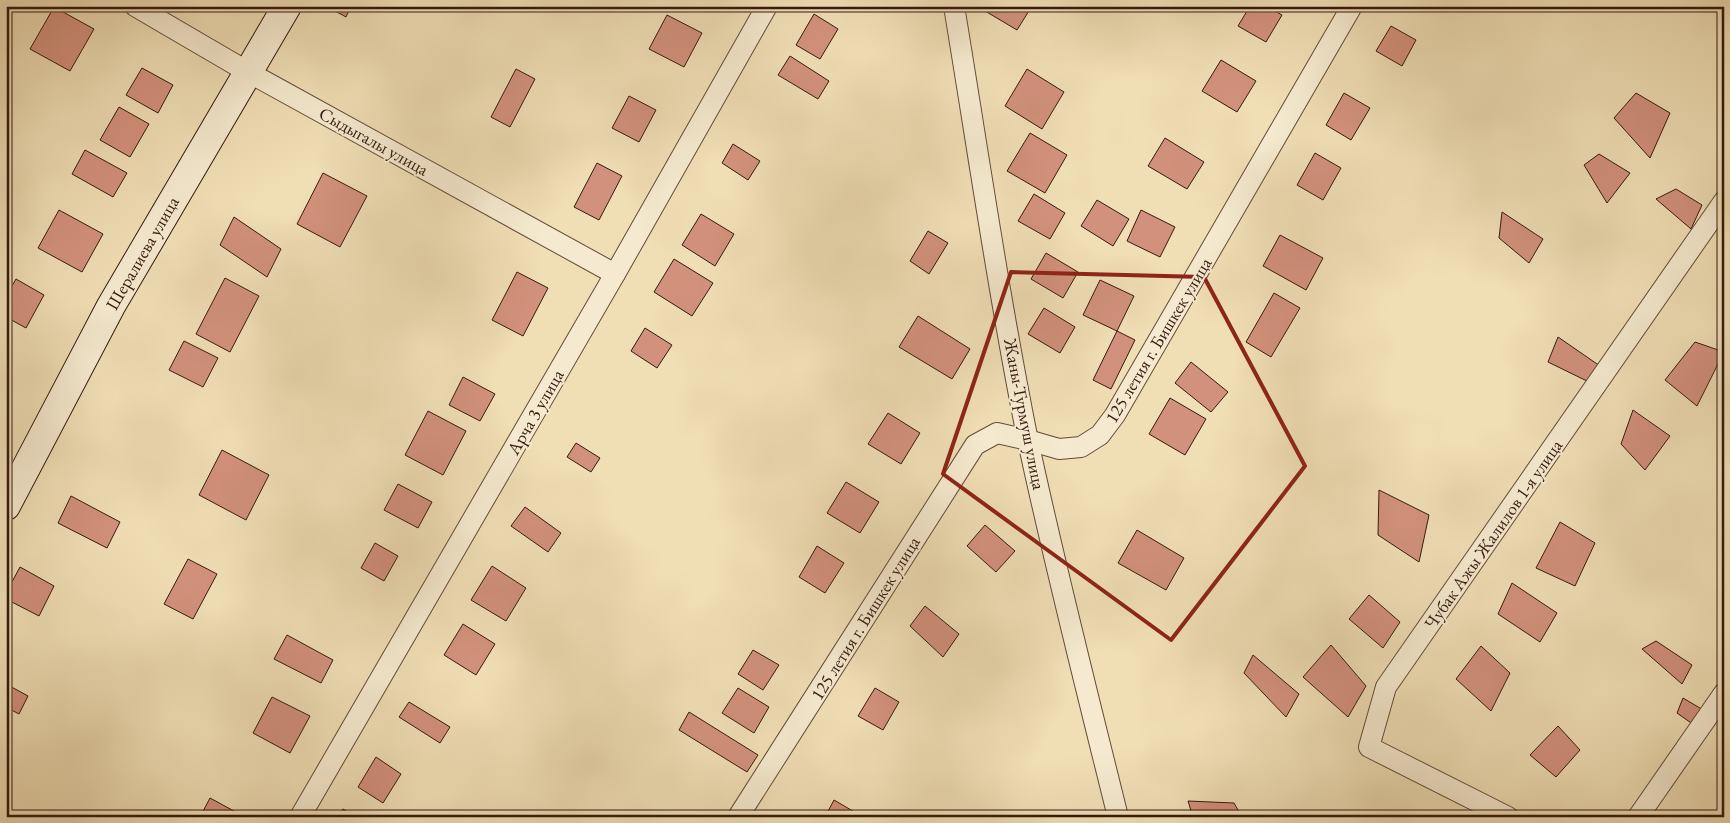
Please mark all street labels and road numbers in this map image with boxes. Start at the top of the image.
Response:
street label: Сыдыгалы улица [315,101,434,181]
street label: Шералиева улица [100,191,184,314]
street label: 125 летия г. Бишкек улица [1099,252,1217,427]
street label: Жаны-Турмуш улица [999,335,1051,492]
street label: Арча 3 улица [501,364,569,460]
street label: Чубак Ажы Жалилов 1-я улица [1419,434,1568,633]
street label: 125 летия г. Бишкек улица [805,531,925,704]

